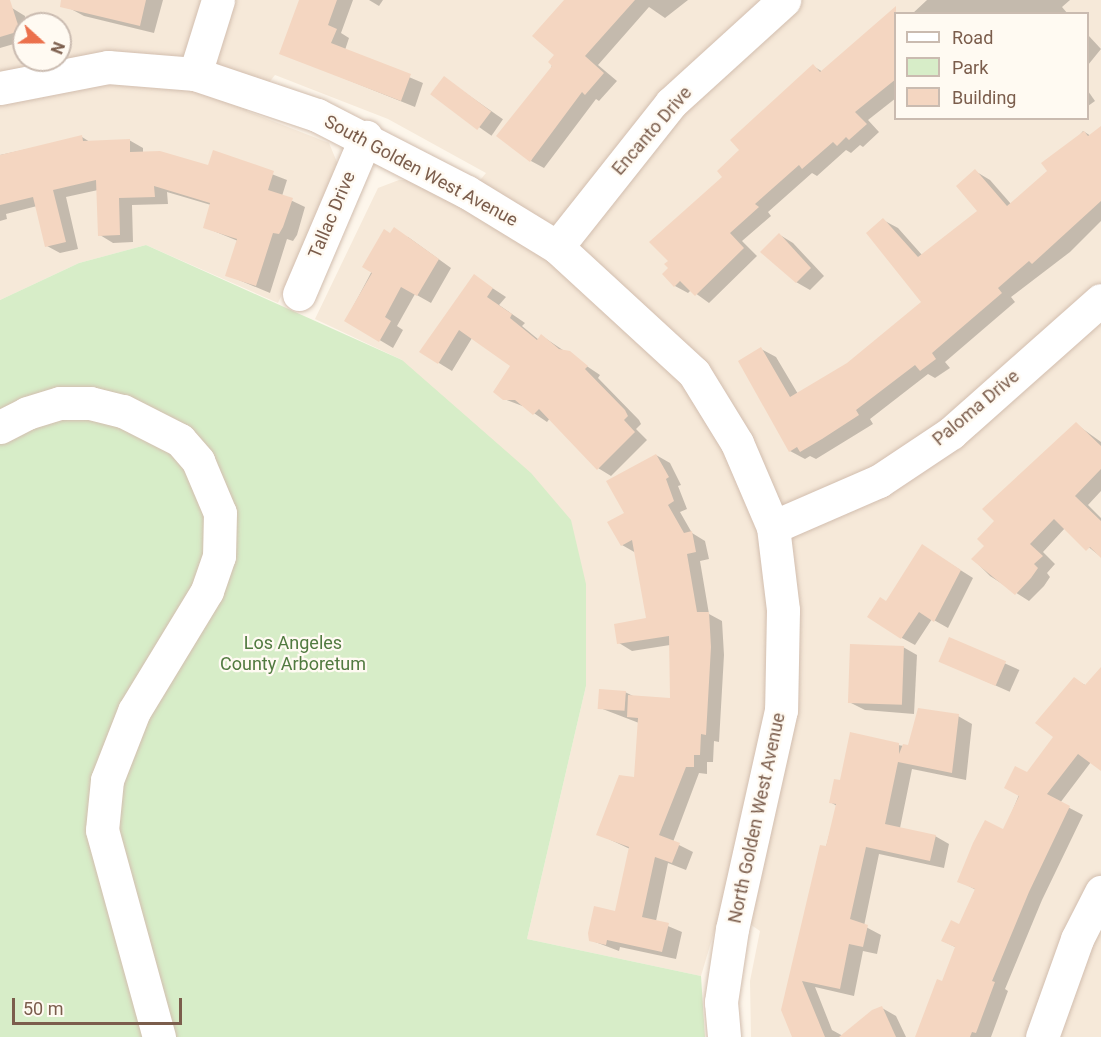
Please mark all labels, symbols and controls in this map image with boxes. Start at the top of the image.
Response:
north arrow [12,12,72,72]
legend [894,12,1089,120]
text: Road [952,27,993,48]
text: N [47,39,68,57]
text: Park [952,57,988,78]
street label: Encanto Drive [608,82,696,180]
text: Building [952,87,1016,108]
street label: South Golden West Avenue [321,111,521,231]
street label: Tallac Drive [304,168,360,262]
street label: Paloma Drive [928,366,1024,450]
park label: Los Angeles County Arboretum [220,633,366,676]
street label: North Golden West Avenue [724,711,790,925]
scale bar [15,986,184,1024]
text: 50 m [23,998,63,1019]

